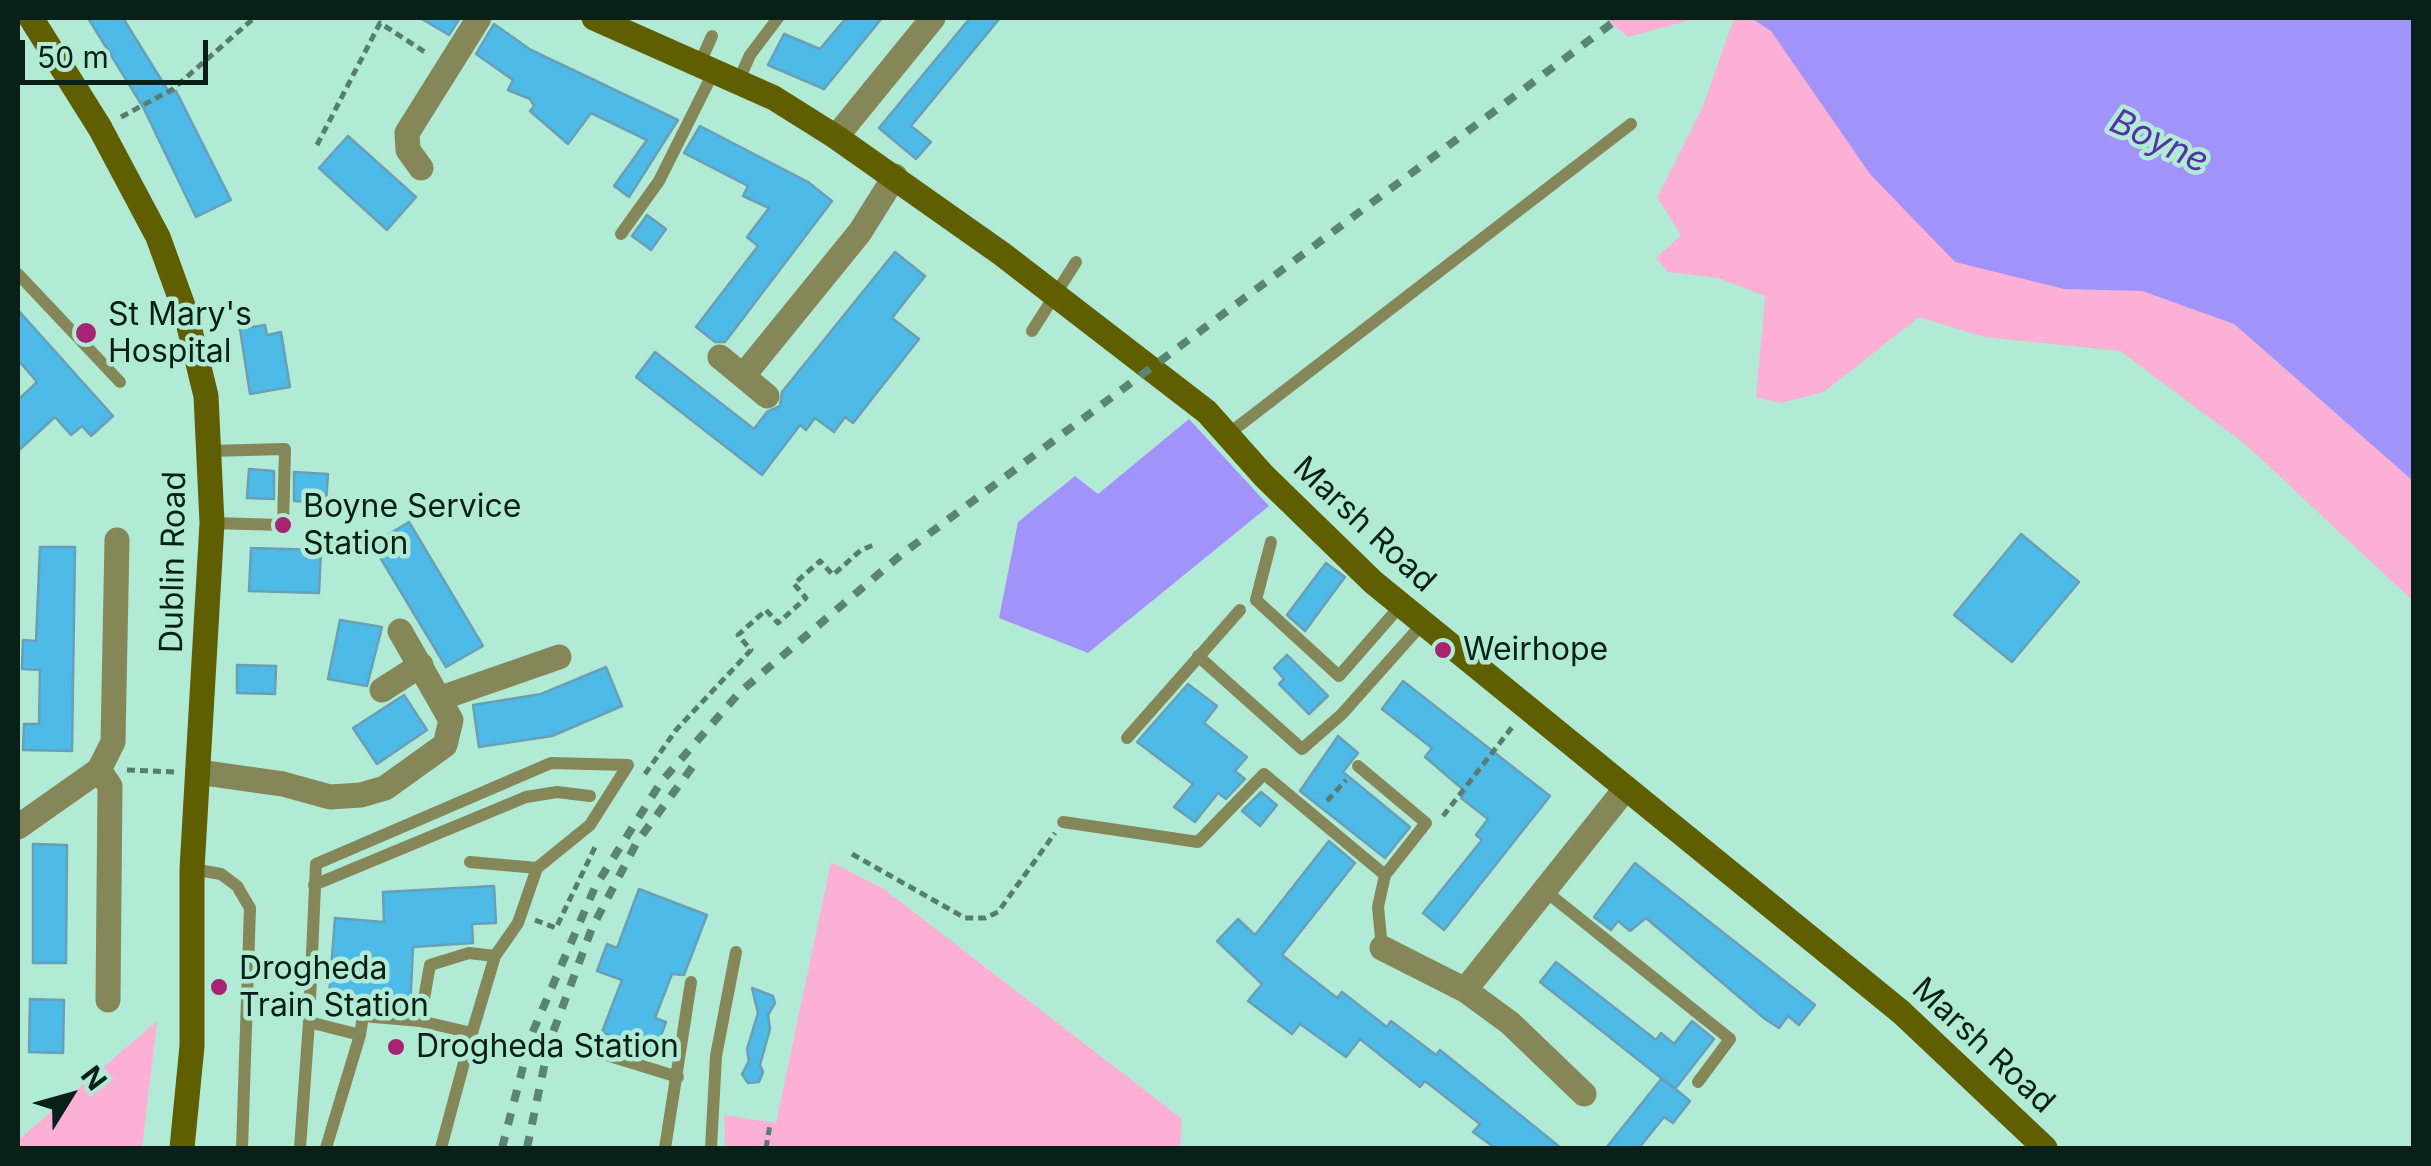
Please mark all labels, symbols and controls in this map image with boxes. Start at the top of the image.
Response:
scale bar [25,20,212,82]
text: 50 m [37,39,109,75]
water label: Boyne [2103,101,2215,183]
place label: St Mary's Hospital [108,296,252,371]
marker: St Mary's Hospital [73,320,99,346]
street label: Marsh Road [1285,449,1443,601]
street label: Dublin Road [153,471,195,653]
place label: Boyne Service Station [303,488,521,563]
marker: Boyne Service Station [272,514,294,536]
place label: Weirhope [1463,631,1608,669]
marker: Weirhope [1432,639,1454,661]
place label: Drogheda Train Station [239,950,429,1025]
street label: Marsh Road [1904,970,2062,1122]
marker: Drogheda Train Station [208,976,230,998]
place label: Drogheda Station [416,1028,679,1066]
marker: Drogheda Station [385,1036,407,1058]
north arrow [20,1046,120,1146]
text: N [74,1059,114,1097]

